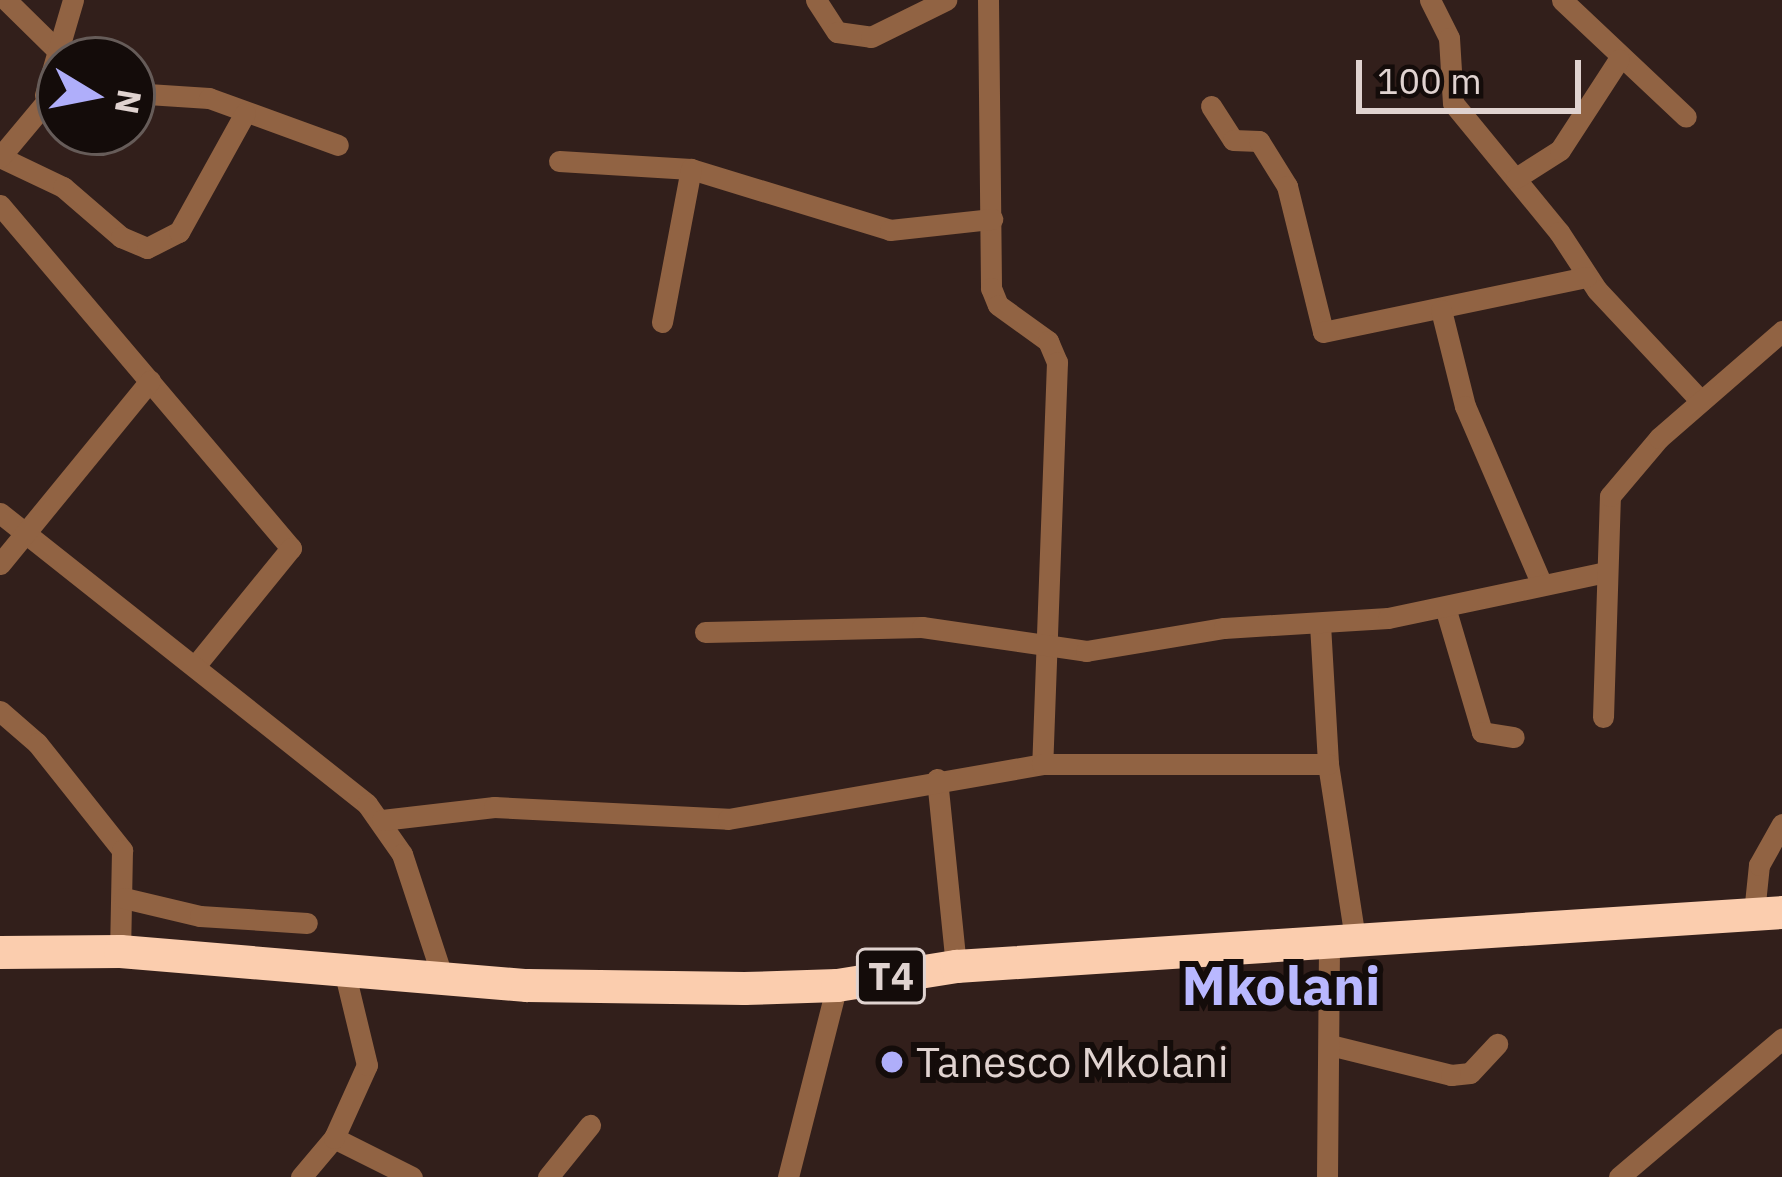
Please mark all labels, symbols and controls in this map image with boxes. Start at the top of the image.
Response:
north arrow [36,36,156,156]
scale bar [1362,36,1587,110]
text: 100 m [1377,57,1482,104]
text: N [106,86,152,117]
road number: T4 [855,943,927,1009]
district label: Mkolani [1181,953,1381,1017]
place label: Tanesco Mkolani [916,1037,1228,1087]
marker: Tanesco Mkolani [879,1049,905,1075]

